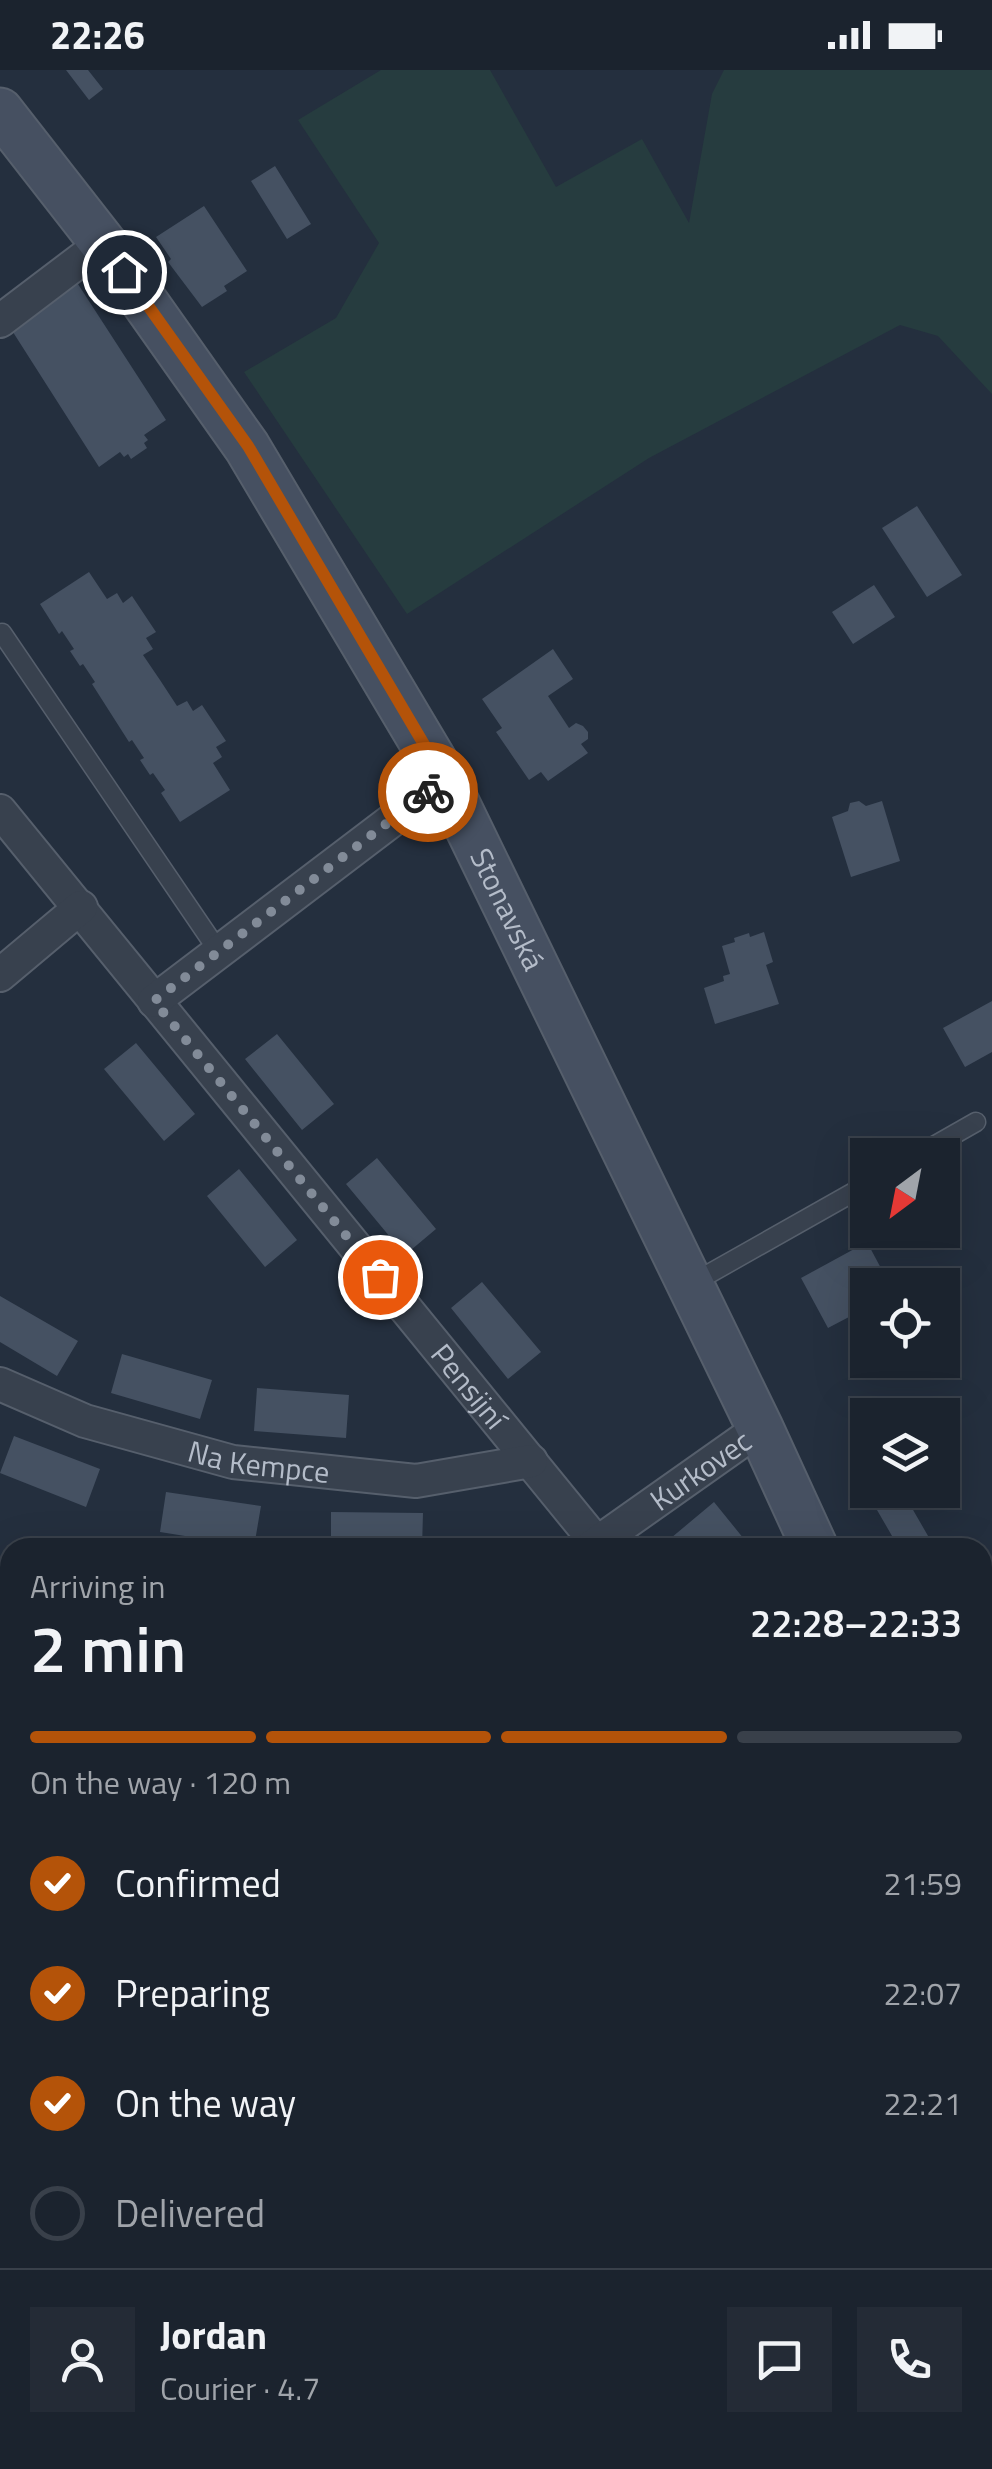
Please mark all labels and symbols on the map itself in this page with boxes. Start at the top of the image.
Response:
pin [82,230,167,315]
courier [378,742,478,842]
street label: Stonavská [458,840,557,978]
north arrow [850,1138,960,1248]
pin [338,1235,423,1320]
street label: Pensijní [420,1333,519,1441]
street label: Kurkovec [640,1418,761,1522]
street label: Na Kempce [183,1428,332,1495]

